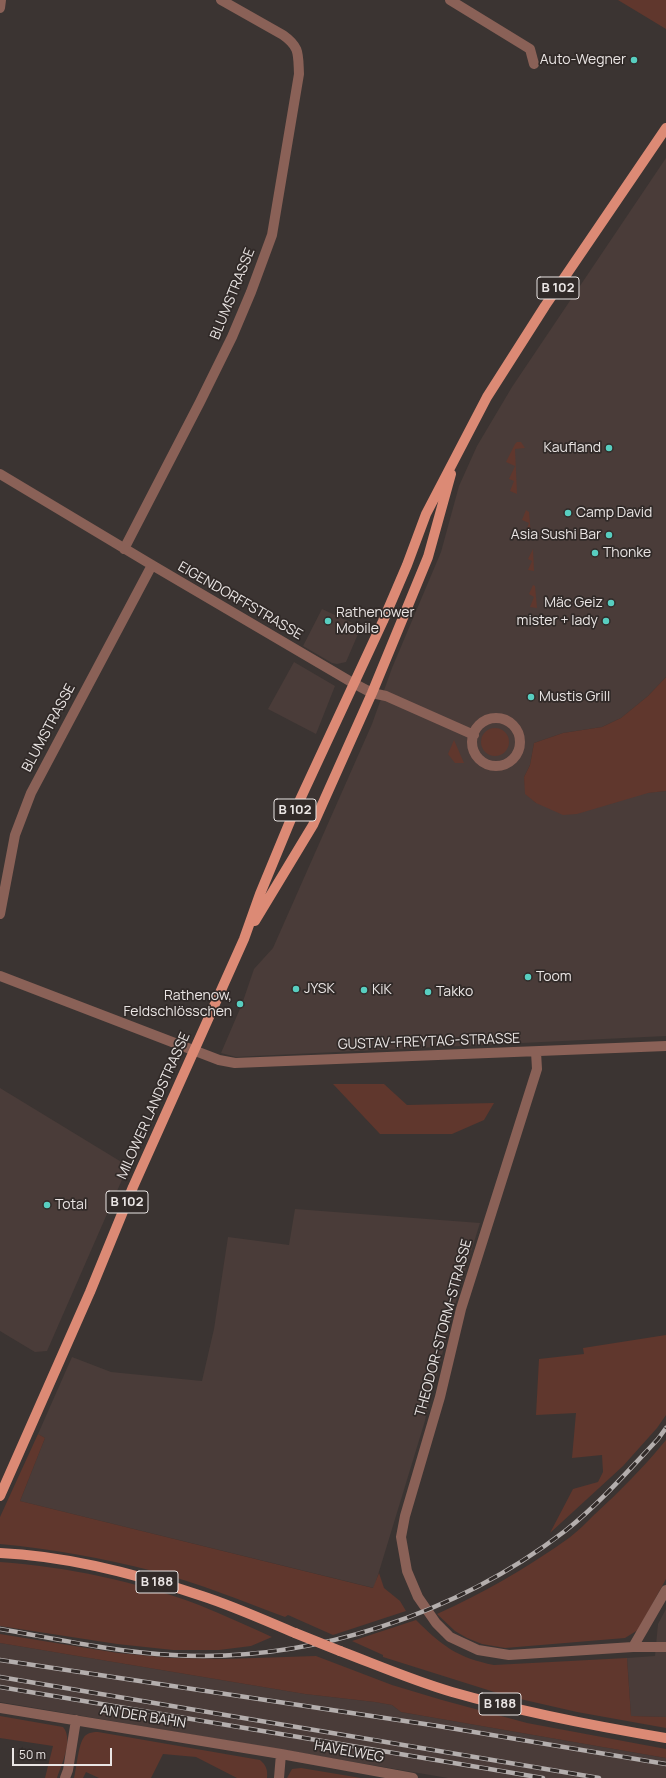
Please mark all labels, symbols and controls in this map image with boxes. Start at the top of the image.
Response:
place label: Auto-Wegner [540,52,626,68]
marker: Auto-Wegner [629,55,639,65]
street label: BLUMSTRASSE [207,246,259,342]
road number: B 102 [537,277,579,299]
place label: Kaufland [544,440,601,456]
marker: Kaufland [604,443,614,453]
place label: Camp David [576,505,652,521]
marker: Camp David [563,508,573,518]
place label: Asia Sushi Bar [511,527,601,543]
marker: Asia Sushi Bar [604,530,614,540]
place label: Thonke [603,545,651,561]
marker: Thonke [590,548,600,558]
street label: EIGENDORFFSTRASSE [175,558,305,644]
place label: Mäc Geiz [544,595,603,611]
marker: Mäc Geiz [606,598,616,608]
place label: Rathenower Mobile [336,605,414,638]
place label: mister + lady [517,613,598,629]
marker: Rathenower Mobile [323,616,333,626]
marker: mister + lady [601,616,611,626]
street label: BLUMSTRASSE [19,681,79,775]
place label: Mustis Grill [539,689,610,705]
marker: Mustis Grill [526,692,536,702]
road number: B 102 [274,799,316,821]
place label: Toom [536,969,572,985]
marker: Toom [523,972,533,982]
place label: JYSK [304,981,335,997]
place label: KiK [372,982,392,998]
marker: JYSK [291,984,301,994]
place label: Takko [436,984,473,1000]
marker: KiK [359,985,369,995]
marker: Takko [423,987,433,997]
place label: Rathenow, Feldschlösschen [123,988,232,1020]
marker: Rathenow, Feldschlösschen [235,999,245,1009]
street label: MILOWER LANDSTRASSE [114,1030,194,1182]
street label: GUSTAV-FREYTAG-STRASSE [338,1030,520,1054]
road number: B 102 [106,1191,148,1213]
place label: Total [55,1197,87,1213]
marker: Total [42,1200,52,1210]
street label: THEODOR-STORM-STRASSE [412,1237,476,1419]
road number: B 188 [136,1571,178,1593]
road number: B 188 [479,1693,521,1715]
street label: AN DER BAHN [99,1702,187,1732]
street label: HAVELWEG [313,1738,385,1766]
scale bar [14,1740,114,1766]
text: 50 m [19,1746,46,1763]

